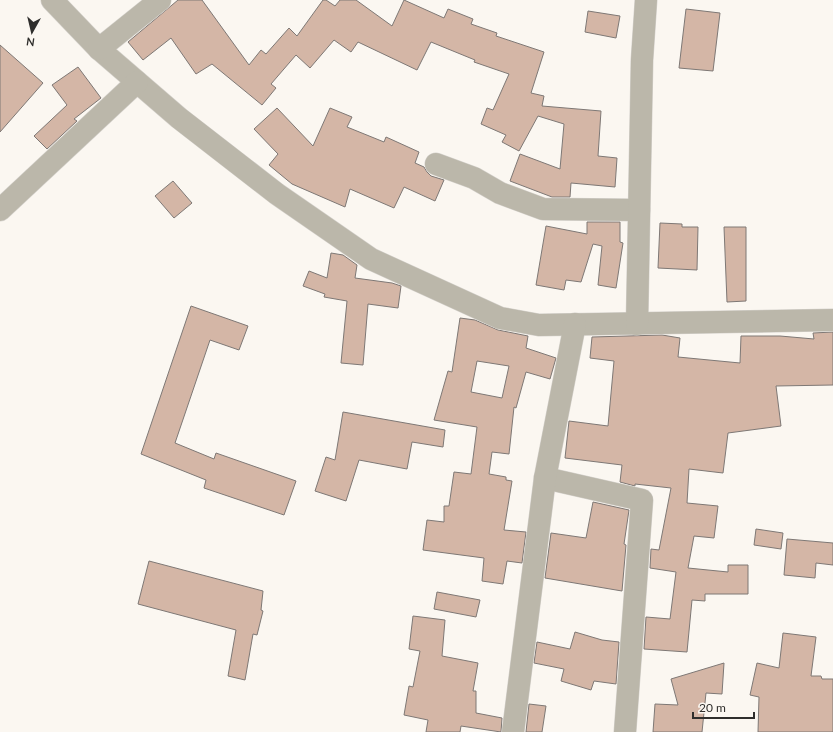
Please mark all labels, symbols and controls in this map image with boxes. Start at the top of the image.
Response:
north arrow [12,12,52,52]
text: N [25,35,36,49]
scale bar [693,694,754,720]
text: 20 m [699,700,726,715]

